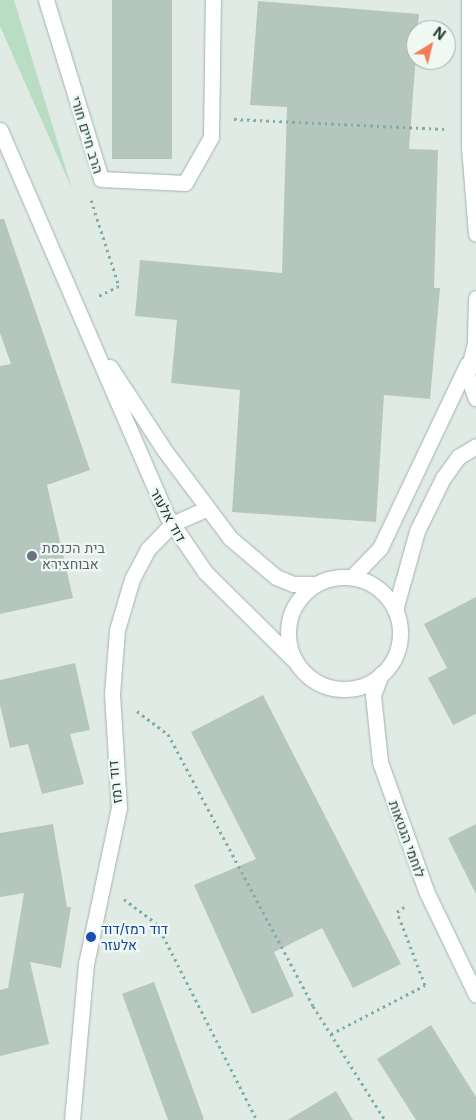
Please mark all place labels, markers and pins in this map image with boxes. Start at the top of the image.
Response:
place label: בית הכנסת אבוחצירא [42,540,105,572]
marker: בית הכנסת אבוחצירא [26,550,38,562]
place label: דוד רמז/דוד אלעזר [101,921,168,954]
marker: דוד רמז/דוד אלעזר [85,931,97,943]

